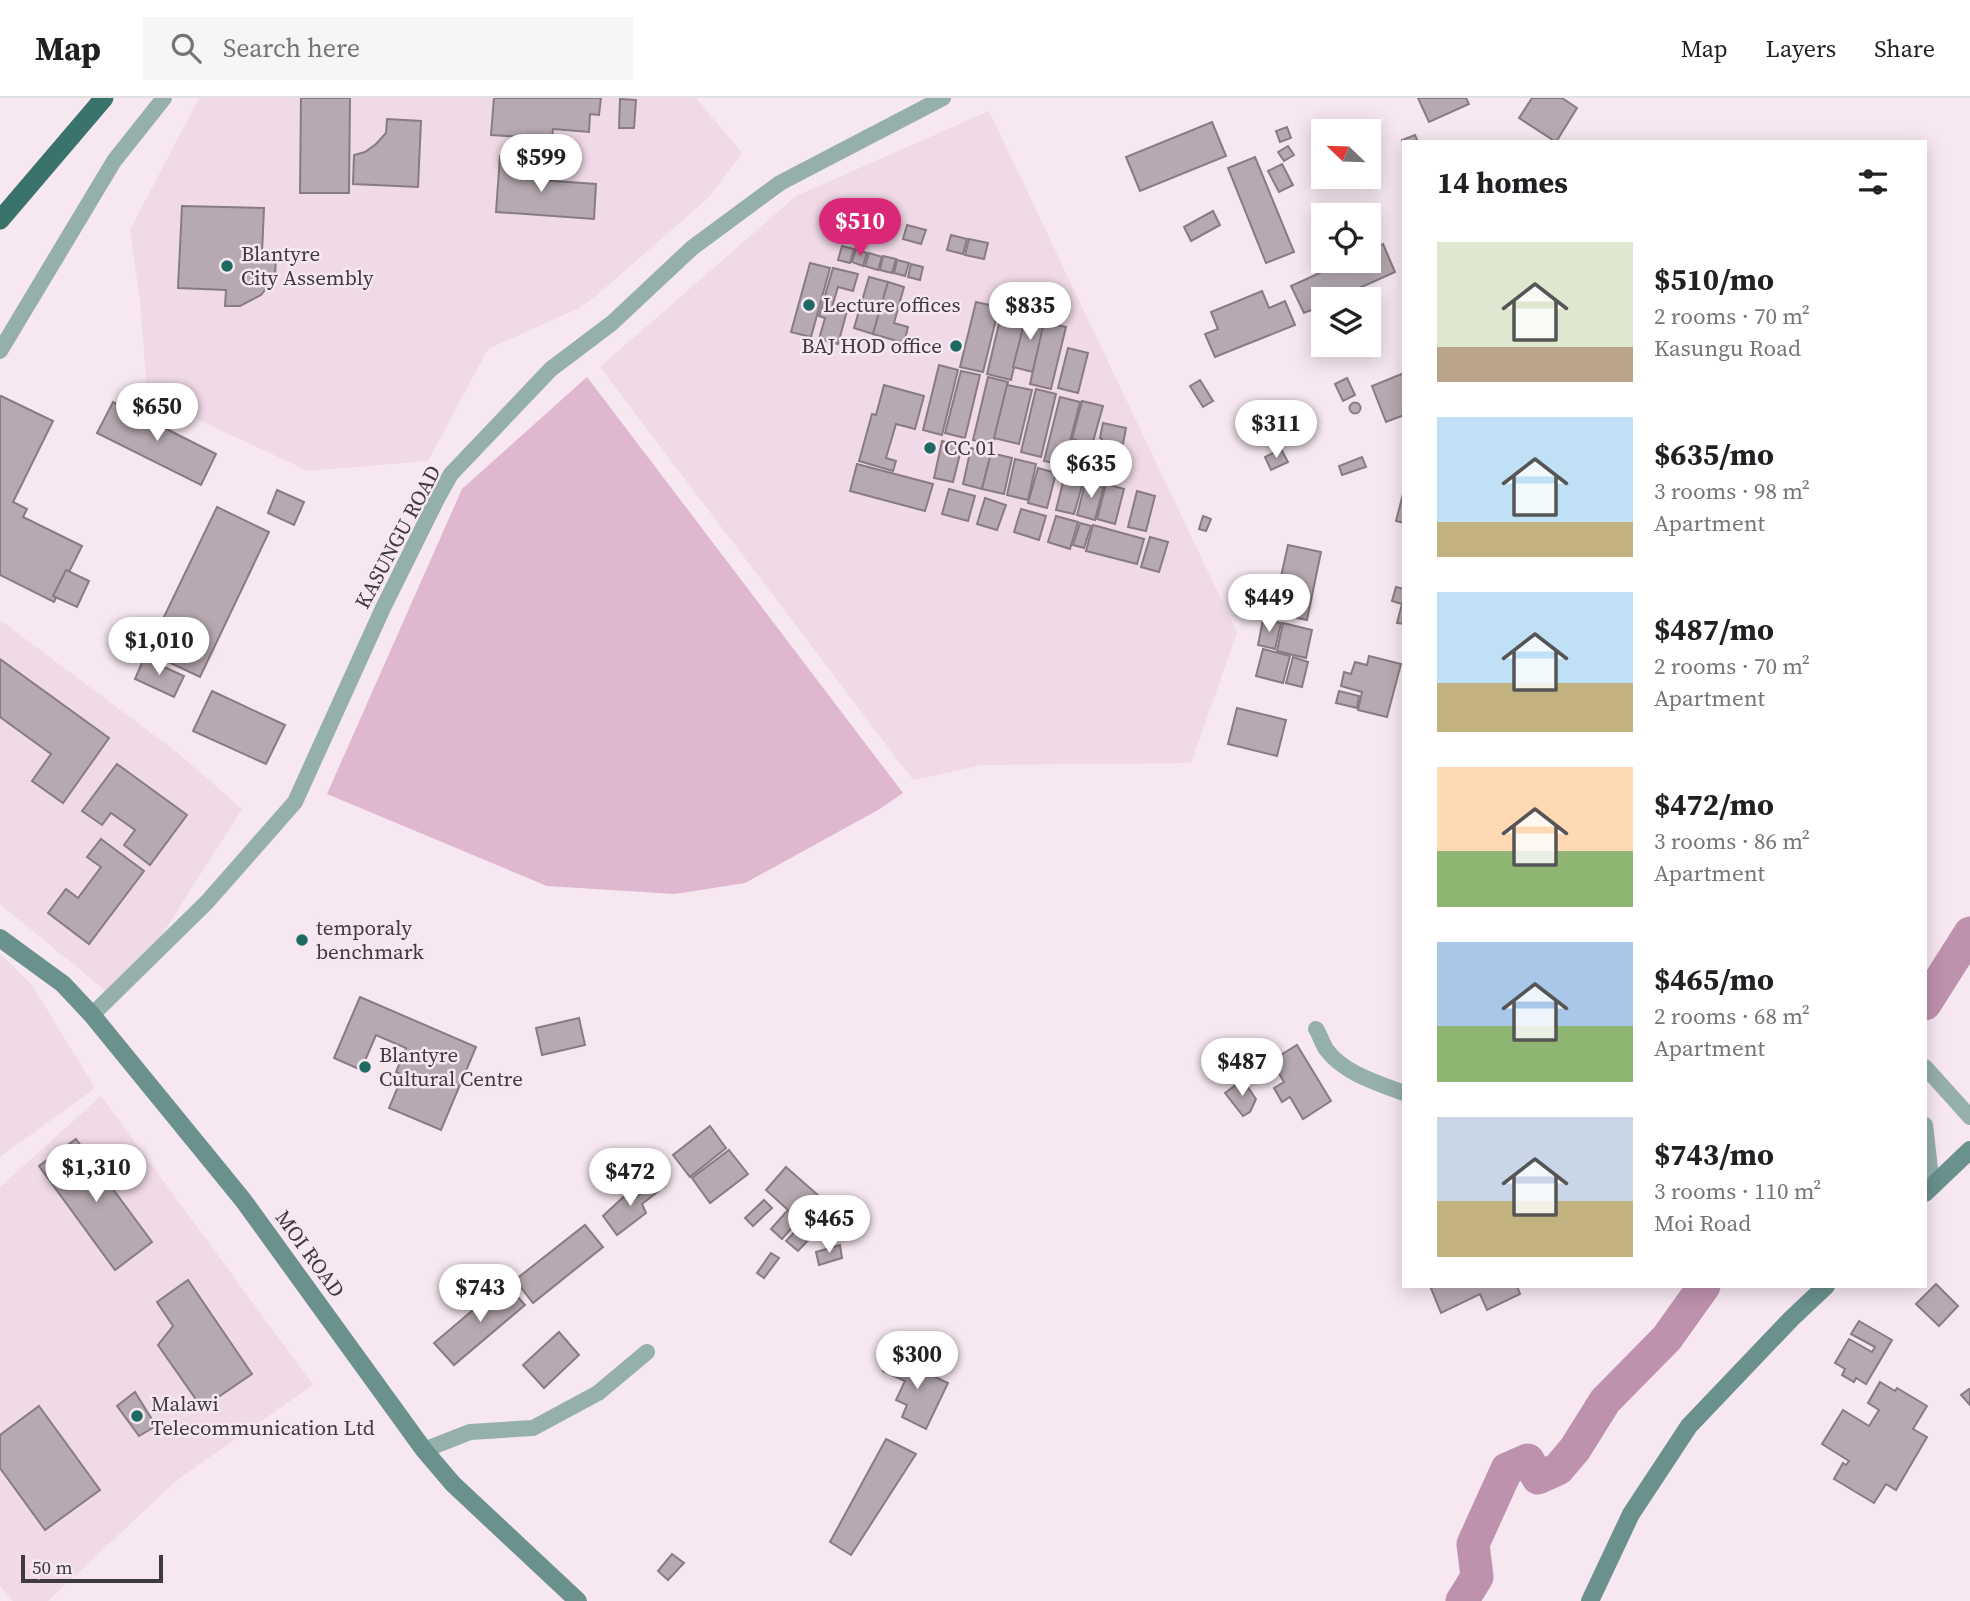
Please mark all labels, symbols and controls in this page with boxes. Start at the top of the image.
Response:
search box [143,17,633,80]
text: Map [35,26,101,71]
icon: search [167,29,205,67]
text: Search here [223,30,360,66]
text: Map [1681,32,1728,65]
text: Layers [1766,32,1836,65]
text: Share [1874,32,1935,65]
north arrow [1311,119,1381,189]
map controls [1311,119,1381,357]
pin: $599 [500,134,582,194]
text: $599 [516,141,566,173]
text: 14 homes [1437,162,1568,203]
icon: filters [1854,163,1892,201]
pin: $510 [819,198,901,258]
button: locate [1311,203,1381,273]
text: $510 [835,205,885,237]
place label: Blantyre City Assembly [241,239,374,292]
marker: Blantyre City Assembly [219,258,235,274]
text: $510/mo [1654,259,1774,300]
icon: home [1493,270,1577,354]
pin: $835 [989,282,1071,342]
button: layers [1311,287,1381,357]
text: $835 [1005,289,1055,321]
place label: Lecture offices [823,290,961,319]
marker: Lecture offices [801,297,817,313]
text: 2 rooms · 70 m² [1654,300,1810,332]
place label: BAJ HOD office [801,331,942,360]
text: Kasungu Road [1654,332,1801,364]
marker: BAJ HOD office [948,338,964,354]
pin: $650 [116,384,198,443]
text: $650 [132,390,182,422]
pin: $311 [1235,400,1317,460]
text: $311 [1251,407,1301,439]
place label: CC 01 [944,433,996,462]
text: $635/mo [1654,434,1774,475]
marker: CC 01 [922,440,938,456]
pin: $635 [1050,440,1132,500]
icon: home [1493,445,1577,529]
text: $635 [1066,447,1116,479]
street label: KASUNGU ROAD [348,460,448,614]
text: 3 rooms · 98 m² [1654,475,1810,507]
text: Apartment [1654,507,1765,539]
pin: $449 [1228,574,1310,634]
text: $449 [1244,581,1294,613]
text: $487/mo [1654,609,1774,650]
pin: $1,010 [102,618,216,677]
icon: home [1493,620,1577,704]
text: $1,010 [124,624,194,656]
text: 2 rooms · 70 m² [1654,650,1810,682]
text: Apartment [1654,682,1765,714]
text: $472/mo [1654,784,1774,825]
icon: home [1493,795,1577,879]
text: 3 rooms · 86 m² [1654,825,1810,857]
text: Apartment [1654,857,1765,889]
place label: temporaly benchmark [316,913,424,966]
marker: temporaly benchmark [294,932,310,948]
text: $465/mo [1654,959,1774,1000]
icon: home [1493,970,1577,1054]
text: 2 rooms · 68 m² [1654,1000,1810,1032]
text: Apartment [1654,1032,1765,1064]
pin: $487 [1201,1038,1283,1098]
place label: Blantyre Cultural Centre [379,1040,523,1093]
text: $487 [1217,1045,1267,1077]
marker: Blantyre Cultural Centre [357,1059,373,1075]
text: $743/mo [1654,1134,1774,1175]
pin: $1,310 [39,1144,153,1204]
icon: home [1493,1145,1577,1229]
pin: $472 [589,1148,671,1208]
text: $1,310 [61,1151,131,1183]
text: $472 [605,1155,655,1187]
text: 3 rooms · 110 m² [1654,1175,1821,1207]
pin: $465 [788,1196,870,1255]
text: $465 [804,1202,854,1234]
street label: MOI ROAD [269,1204,352,1303]
text: Moi Road [1654,1207,1751,1239]
pin: $743 [439,1264,521,1324]
text: $743 [455,1271,505,1303]
pin: $300 [876,1332,958,1391]
text: $300 [892,1338,942,1370]
place label: Malawi Telecommunication Ltd [151,1389,375,1442]
marker: Malawi Telecommunication Ltd [129,1408,145,1424]
scale bar [21,1552,163,1584]
text: 50 m [32,1554,73,1580]

